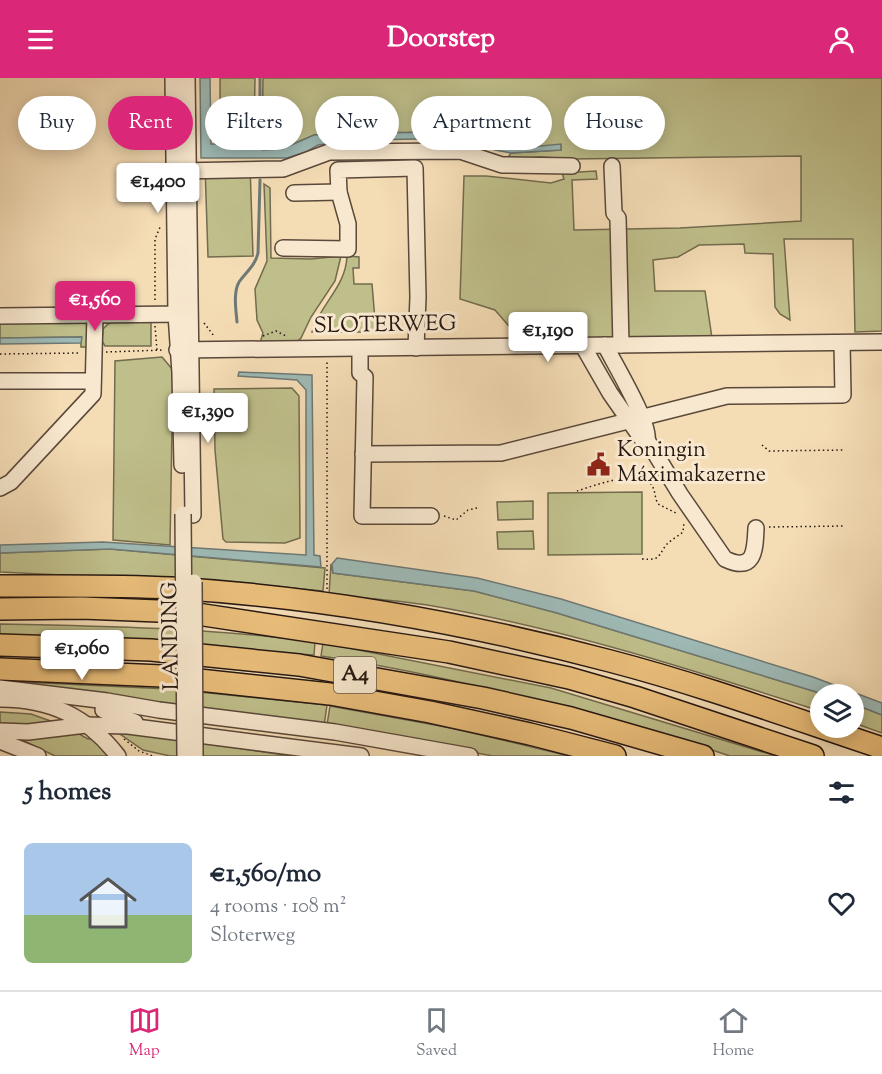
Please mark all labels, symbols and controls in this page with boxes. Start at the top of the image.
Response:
text: Doorstep [387,20,495,59]
icon: menu [24,23,57,56]
icon: person [825,23,858,56]
chip: Buy [18,96,96,150]
chip: Rent [108,96,193,150]
chip: Filters [205,96,303,150]
chip: New [315,96,399,150]
chip: Apartment [411,96,552,150]
chip: House [564,96,665,150]
pin: €1,400 [109,163,207,214]
text: €1,400 [130,168,186,197]
pin: €1,560 [46,281,144,332]
text: €1,560 [69,286,121,315]
street label: SLOTERWEG [313,309,457,343]
pin: €1,190 [499,312,597,363]
text: €1,190 [523,317,573,346]
pin: €1,390 [159,393,257,444]
text: €1,390 [182,398,234,427]
place label: Koningin Máximakazerne [617,435,766,492]
public building icon: Koningin Máximakazerne [586,451,612,477]
street label: LANDING [155,581,189,691]
pin: €1,060 [33,630,131,681]
text: €1,060 [55,635,109,664]
road number: A4 [334,657,376,693]
map controls [810,684,864,738]
button: layers [810,684,864,738]
text: 5 homes [24,774,111,811]
icon: filters [825,776,858,809]
text: €1,560/mo [210,856,321,893]
icon: home [72,867,144,939]
icon: heart [825,887,858,920]
text: 4 rooms · 108 m² [210,893,346,922]
text: Sloterweg [210,922,295,951]
tab: Map [128,1004,161,1063]
tab: Saved [416,1004,457,1063]
tab: Home [712,1004,754,1063]

